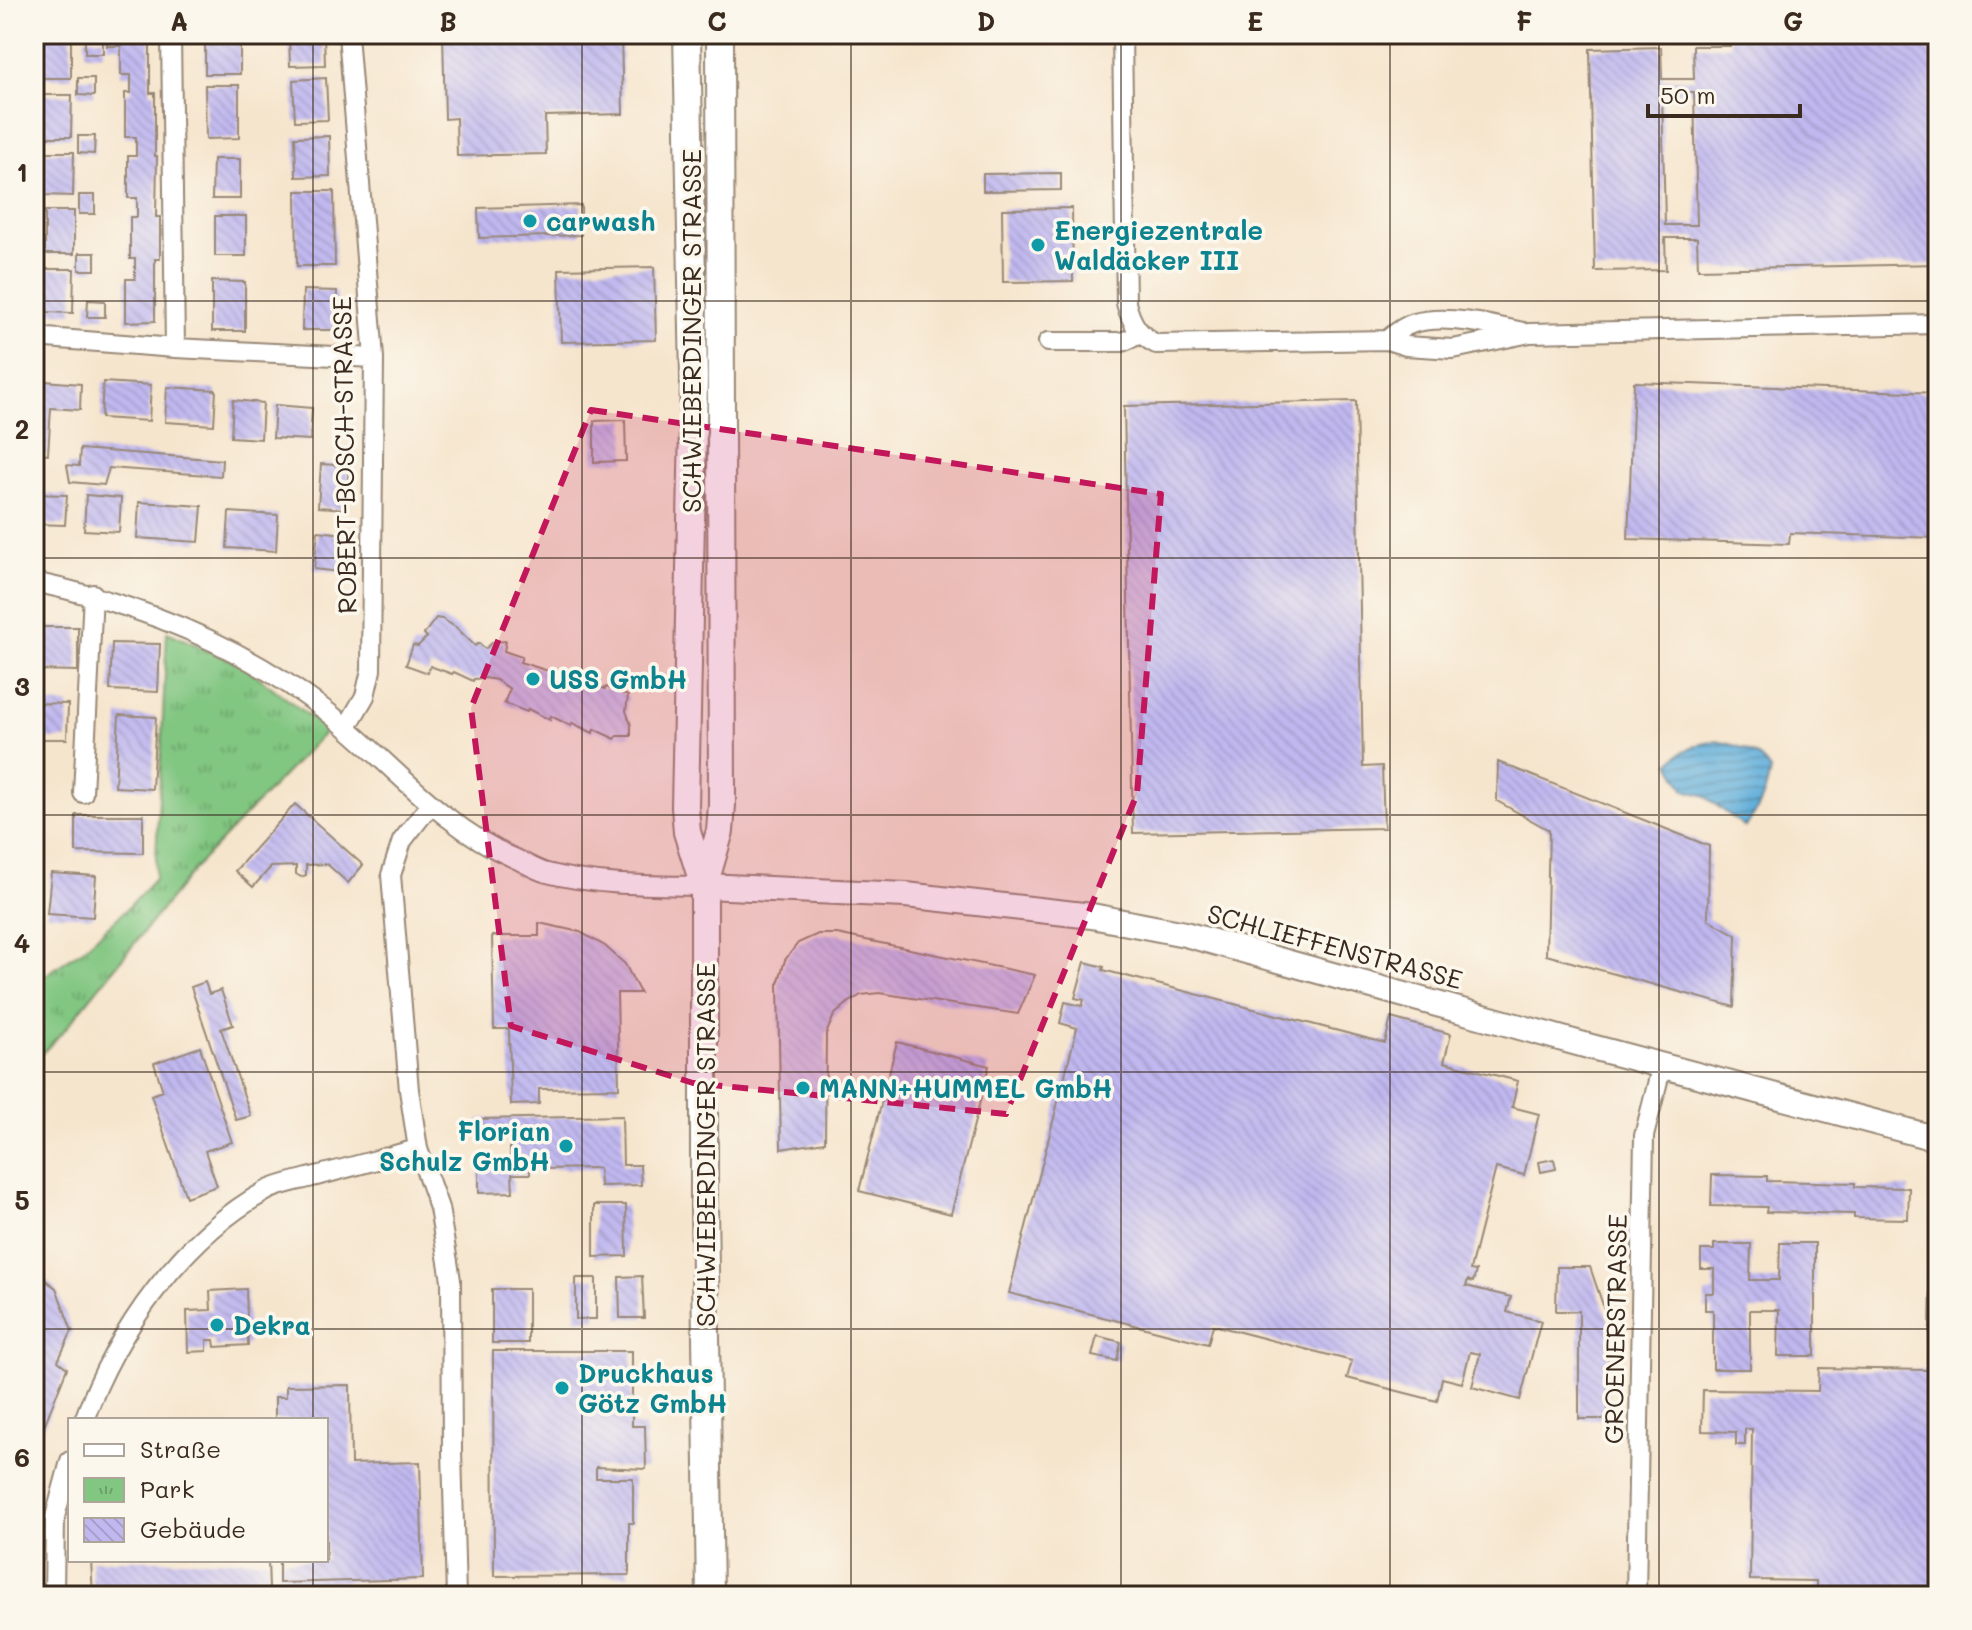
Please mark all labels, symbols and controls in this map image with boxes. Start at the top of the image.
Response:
text: A [170,4,188,38]
text: B [439,4,457,38]
text: C [707,4,727,38]
text: D [977,4,995,38]
text: E [1247,4,1263,38]
text: F [1516,4,1532,38]
text: G [1783,4,1803,38]
scale bar [1648,68,1800,118]
text: 50 m [1660,79,1716,110]
street label: SCHWIEBERDINGER STRASSE [674,149,708,513]
text: 1 [16,155,28,189]
place label: carwash [546,204,655,238]
marker: carwash [521,212,539,230]
place label: Energiezentrale Waldäcker III [1054,213,1263,277]
marker: Energiezentrale Waldäcker III [1029,236,1047,254]
street label: ROBERT-BOSCH-STRASSE [324,296,364,614]
text: 2 [15,412,29,446]
place label: USS GmbH [549,662,687,696]
text: 3 [14,669,30,703]
marker: USS GmbH [524,670,542,688]
street label: SCHLIEFFENSTRASSE [1204,896,1466,996]
text: 4 [14,926,30,960]
street label: SCHWIEBERDINGER STRASSE [688,963,722,1327]
place label: MANN+HUMMEL GmbH [819,1071,1113,1105]
marker: MANN+HUMMEL GmbH [794,1079,812,1097]
place label: Florian Schulz GmbH [379,1114,550,1178]
marker: Florian Schulz GmbH [557,1137,575,1155]
text: 5 [14,1183,30,1217]
street label: GROENERSTRASSE [1596,1214,1634,1444]
place label: Dekra [233,1308,311,1342]
marker: Dekra [208,1316,226,1334]
place label: Druckhaus Götz GmbH [578,1356,728,1420]
marker: Druckhaus Götz GmbH [553,1379,571,1397]
legend [68,1418,328,1562]
text: Straße [140,1433,221,1464]
text: 6 [14,1440,30,1474]
text: Park [140,1473,194,1504]
text: Gebäude [140,1513,246,1544]

